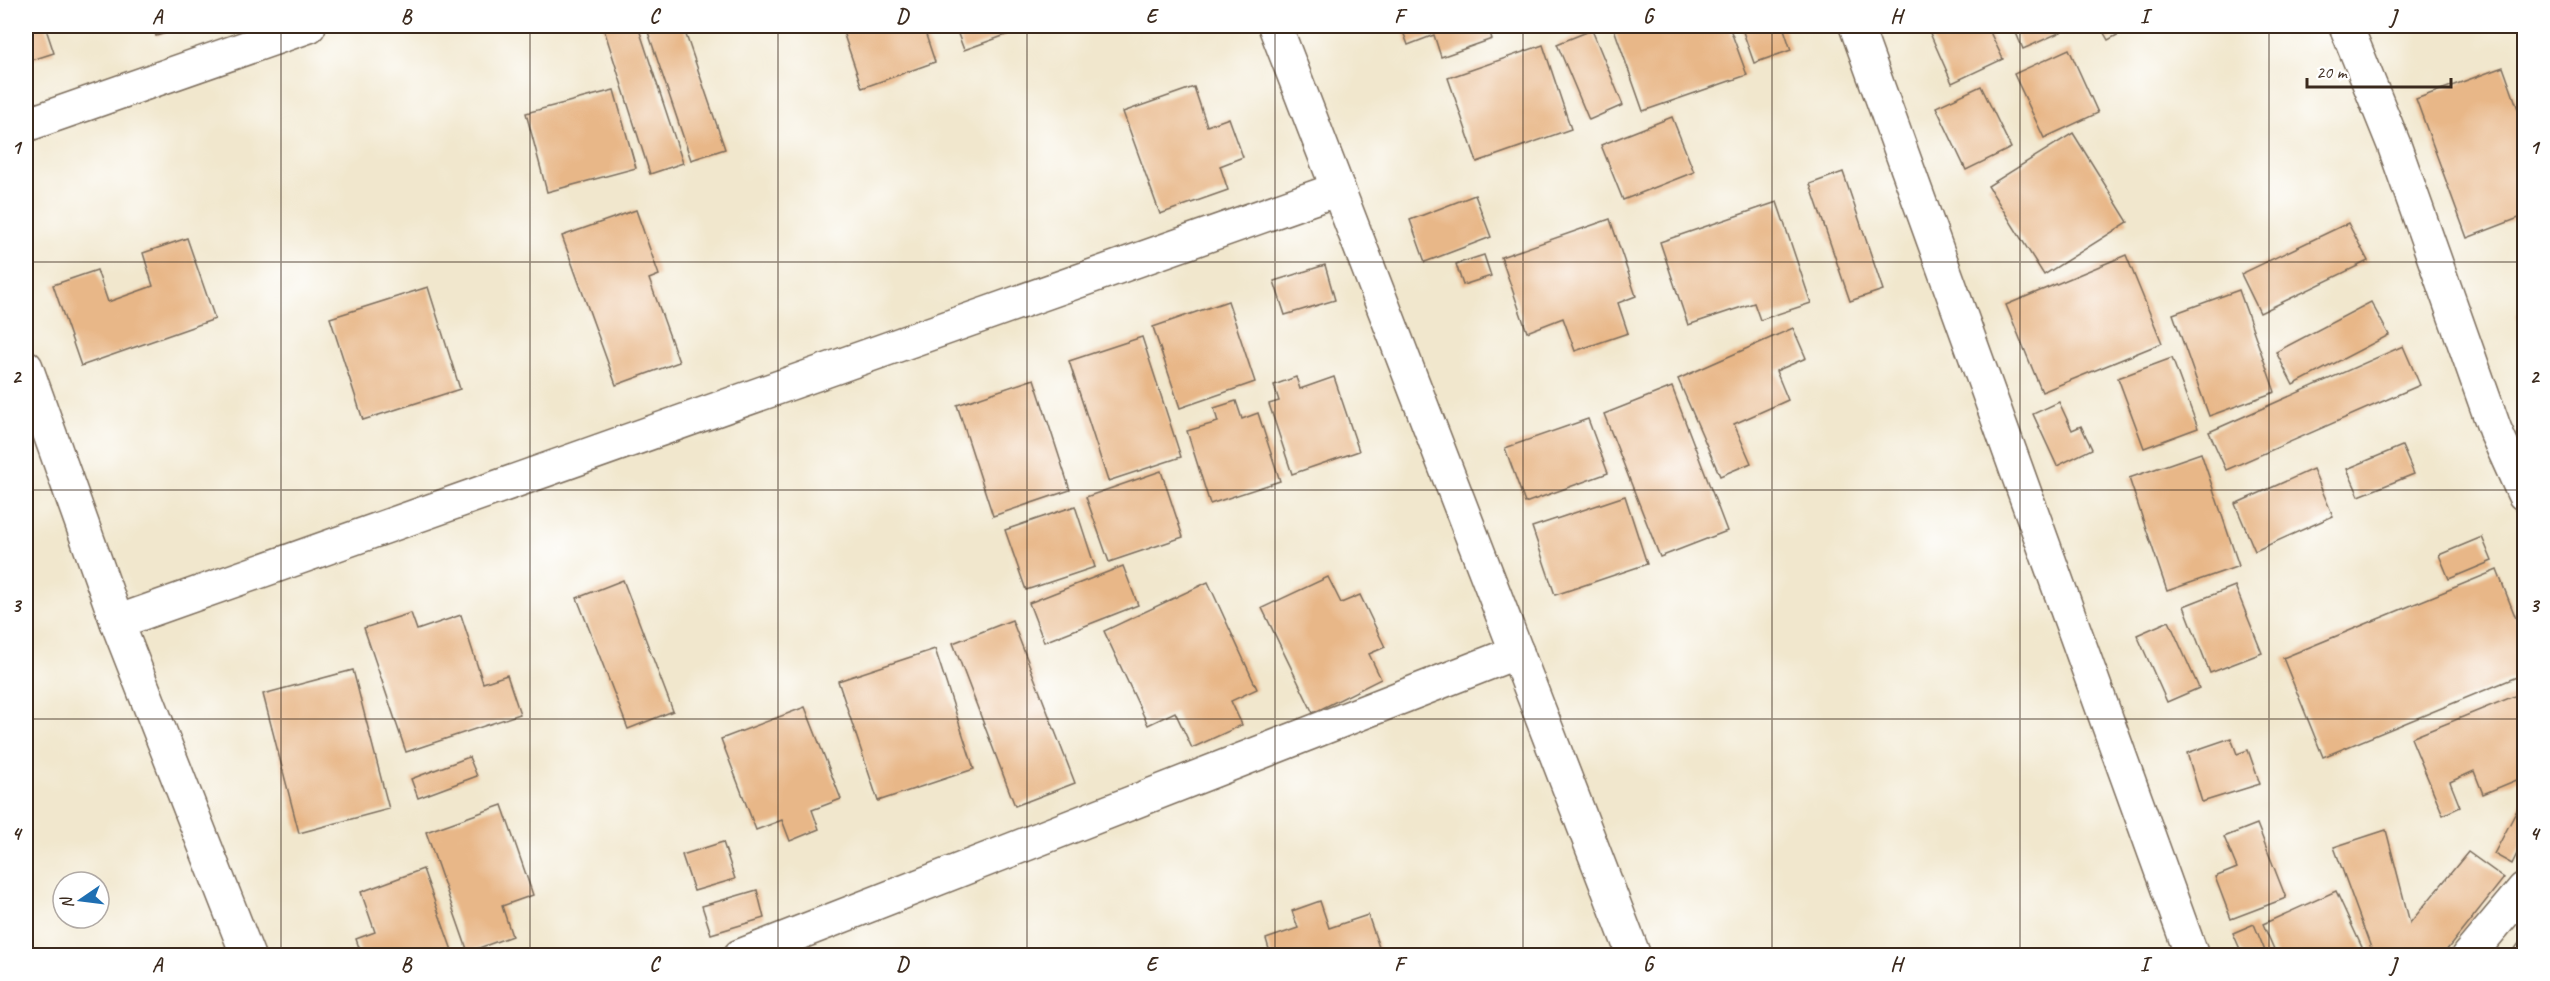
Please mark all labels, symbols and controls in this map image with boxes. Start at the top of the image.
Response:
text: A [152,4,164,29]
text: B [401,4,413,29]
text: C [649,4,661,29]
text: D [896,4,910,29]
text: E [1146,4,1160,29]
text: F [1394,4,1408,29]
text: G [1643,4,1656,29]
text: H [1890,4,1905,29]
text: I [2140,4,2153,29]
text: J [2388,4,2400,29]
scale bar [2307,51,2451,89]
text: 20 m [2316,61,2349,83]
text: 1 [12,135,23,160]
text: 1 [2530,135,2541,160]
text: 2 [12,364,23,389]
text: 2 [2530,364,2541,389]
text: 3 [12,593,23,618]
text: 3 [2530,593,2541,618]
text: 4 [12,821,24,846]
text: 4 [2530,821,2542,846]
north arrow [51,870,111,930]
text: N [56,893,78,911]
text: A [152,952,164,977]
text: B [401,952,413,977]
text: C [649,952,661,977]
text: D [896,952,910,977]
text: E [1146,952,1160,977]
text: F [1394,952,1408,977]
text: G [1643,952,1656,977]
text: H [1890,952,1905,977]
text: I [2140,952,2153,977]
text: J [2388,952,2400,977]

